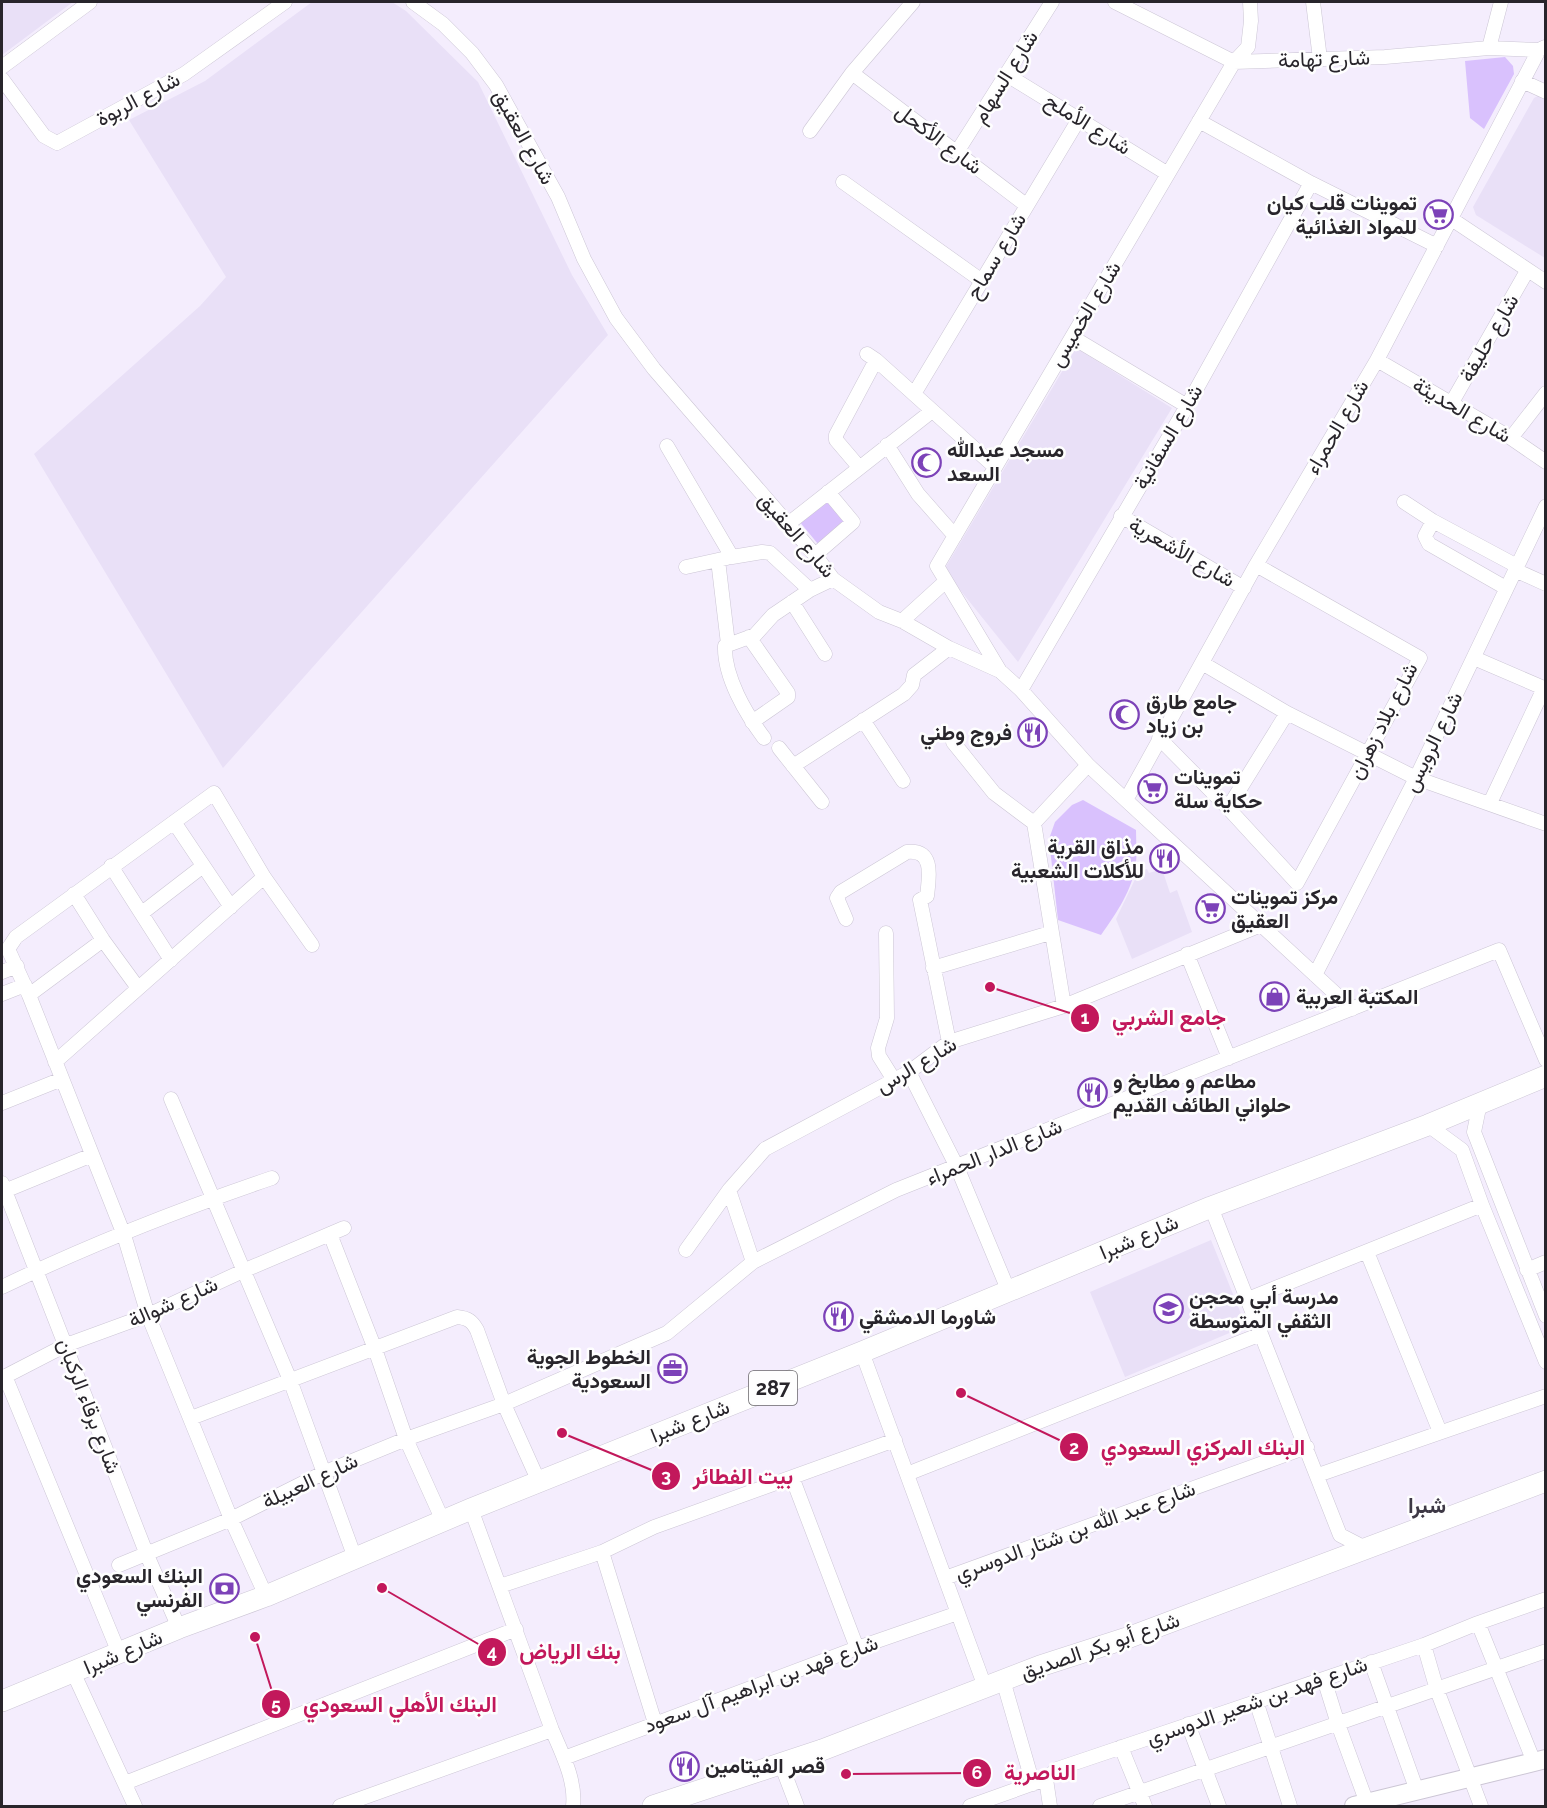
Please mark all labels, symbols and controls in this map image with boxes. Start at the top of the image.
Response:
street label: شارع السهام [966,26,1045,129]
street label: شارع تهامة [1278,44,1370,75]
street label: شارع الربوة [92,66,185,133]
street label: شارع العقيق [486,85,561,190]
street label: شارع الأملح [1040,87,1136,161]
street label: شارع الأكحل [890,98,988,181]
place label: تموينات قلب كيان للمواد الغذائية [1267,190,1417,240]
supermarket icon: تموينات قلب كيان للمواد الغذائية [1422,199,1454,231]
street label: شارع سماح [960,208,1033,304]
street label: شارع الخميس [1043,257,1128,372]
street label: شارع حليفة [1453,289,1525,387]
street label: شارع الحديثة [1408,371,1516,449]
street label: شارع الحمراء [1300,375,1375,479]
street label: شارع السفانية [1128,380,1209,495]
place label: مسجد عبدالله السعد [947,437,1064,486]
mosque icon: مسجد عبدالله السعد [910,446,942,478]
street label: شارع العقيق [752,487,841,584]
street label: شارع الأشعرية [1124,511,1240,594]
street label: شارع بلاد زهران [1342,658,1424,784]
street label: شارع الرويس [1398,688,1469,797]
place label: جامع طارق بن زياد [1146,689,1237,739]
mosque icon: جامع طارق بن زياد [1109,698,1141,730]
restaurant icon: فروج وطني [1017,717,1049,749]
place label: فروج وطني [920,720,1012,750]
place label: تموينات حكاية سلة [1174,764,1262,813]
supermarket icon: تموينات حكاية سلة [1137,773,1169,805]
place label: مذاق القرية للأكلات الشعبية [1011,834,1144,883]
restaurant icon: مذاق القرية للأكلات الشعبية [1149,843,1181,875]
place label: مركز تموينات العقيق [1231,884,1338,933]
supermarket icon: مركز تموينات العقيق [1194,893,1226,925]
shop icon: المكتبة العربية [1259,981,1291,1013]
place label: المكتبة العربية [1296,984,1418,1010]
callout: جامع الشربي [1070,998,1238,1038]
text: جامع الشربي [1112,1004,1226,1036]
text: 1 [1081,1007,1090,1028]
street label: شارع الرس [871,1031,962,1100]
place label: مطاعم و مطابخ و حلواني الطائف القديم [1113,1068,1291,1122]
restaurant icon: مطاعم و مطابخ و حلواني الطائف القديم [1076,1077,1108,1109]
street label: شارع الدار الحمراء [922,1113,1066,1192]
street label: شارع شبرا [1096,1209,1183,1266]
street label: شارع شوالة [124,1271,222,1334]
place label: مدرسة أبي محجن الثقفي المتوسطة [1189,1284,1339,1338]
school or university icon: مدرسة أبي محجن الثقفي المتوسطة [1152,1293,1184,1325]
restaurant icon: شاورما الدمشقي [822,1301,854,1333]
place label: شاورما الدمشقي [859,1304,996,1334]
street label: شارع برقاء الركبان [50,1335,127,1478]
place label: الخطوط الجوية السعودية [527,1344,651,1394]
office icon: الخطوط الجوية السعودية [656,1353,688,1385]
road number: 287 [749,1371,797,1405]
street label: شارع شبرا [647,1393,734,1450]
callout: البنك المركزي السعودي [1059,1427,1318,1467]
text: البنك المركزي السعودي [1101,1434,1305,1466]
text: 2 [1069,1437,1079,1458]
street label: شارع العبيلة [258,1447,363,1515]
callout: بيت الفطائر [651,1456,805,1496]
text: بيت الفطائر [692,1463,793,1490]
text: 3 [661,1465,671,1486]
street label: شارع عبد الله بن شتار الدوسري [951,1475,1200,1590]
district label: شبرا [1408,1492,1446,1519]
place label: البنك السعودي الفرنسي [76,1563,203,1617]
bank icon: البنك السعودي الفرنسي [208,1572,240,1604]
street label: شارع أبو بكر الصديق [1017,1607,1183,1686]
street label: شارع شبرا [80,1624,167,1681]
street label: شارع فهد بن ابراهيم آل سعود [640,1629,882,1739]
callout: بنك الرياض [477,1632,633,1672]
text: بنك الرياض [519,1638,621,1665]
text: 4 [487,1641,497,1662]
street label: شارع فهد بن شعير الدوسري [1143,1651,1372,1755]
callout: البنك الأهلي السعودي [261,1684,509,1724]
text: البنك الأهلي السعودي [303,1691,497,1723]
text: 5 [271,1694,281,1715]
restaurant icon: قصر الفيتامين [668,1750,700,1782]
place label: قصر الفيتامين [705,1753,825,1779]
callout: الناصرية [962,1753,1087,1793]
text: الناصرية [1004,1759,1076,1786]
text: 6 [972,1762,983,1783]

